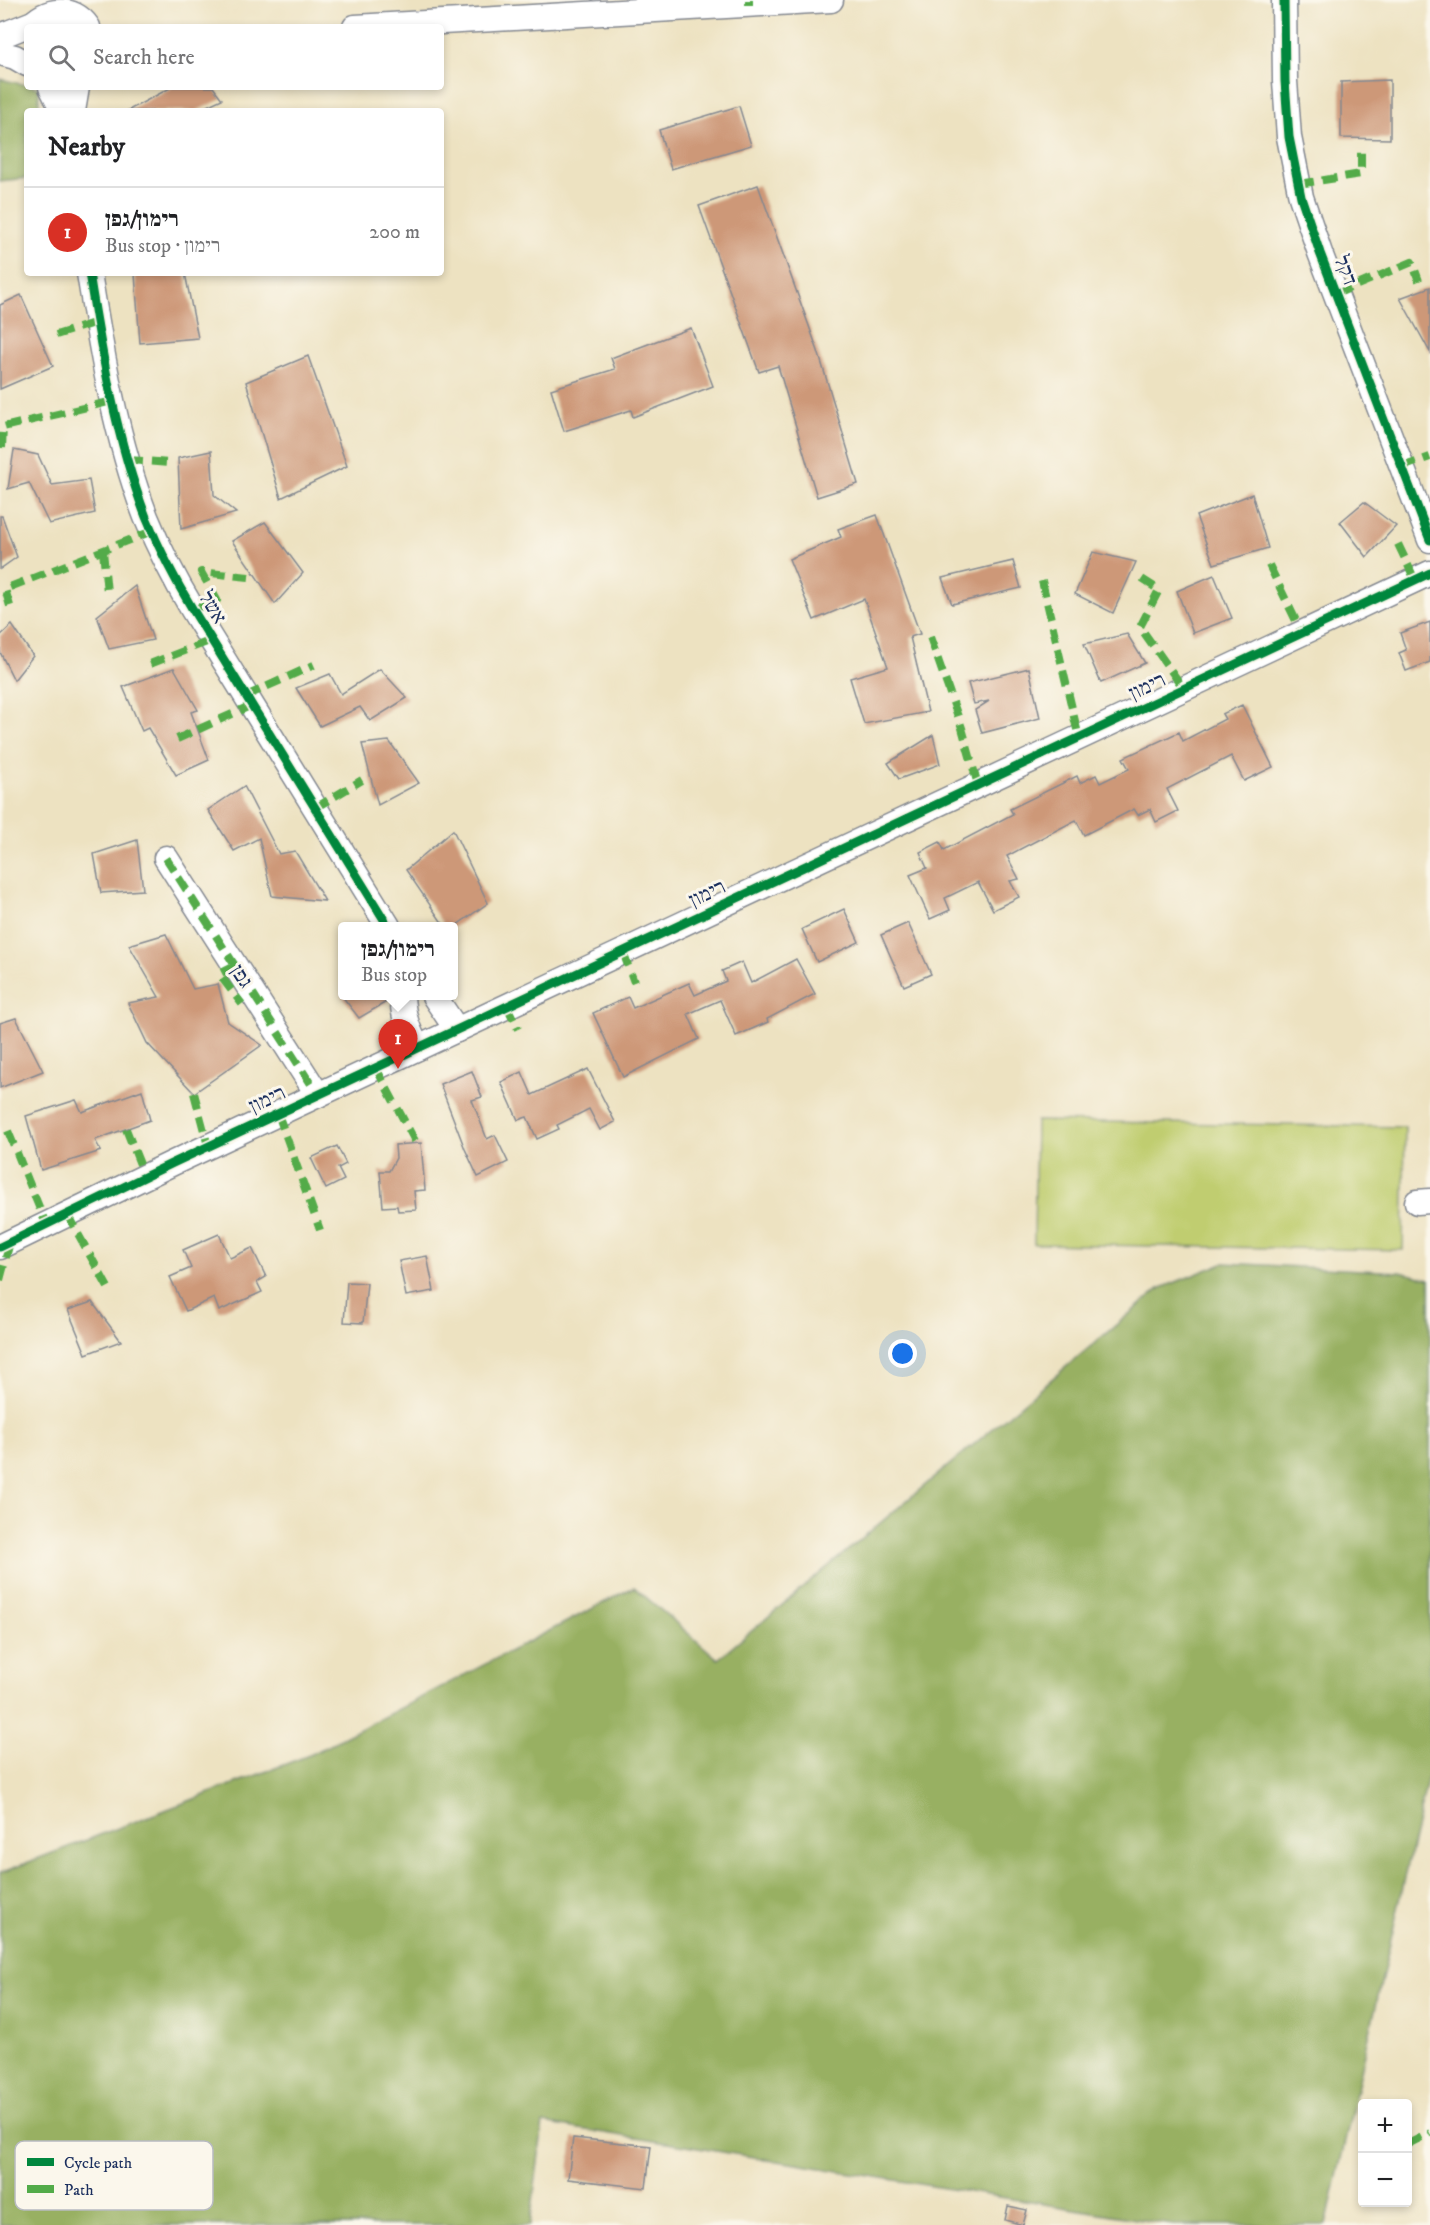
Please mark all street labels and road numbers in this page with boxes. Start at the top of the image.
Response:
street label: דקל [1328,252,1363,289]
street label: אשל [192,586,232,629]
street label: רימון [1125,667,1170,707]
street label: רימון [685,874,730,914]
street label: גפן [224,960,258,993]
street label: רימון [245,1080,290,1120]

